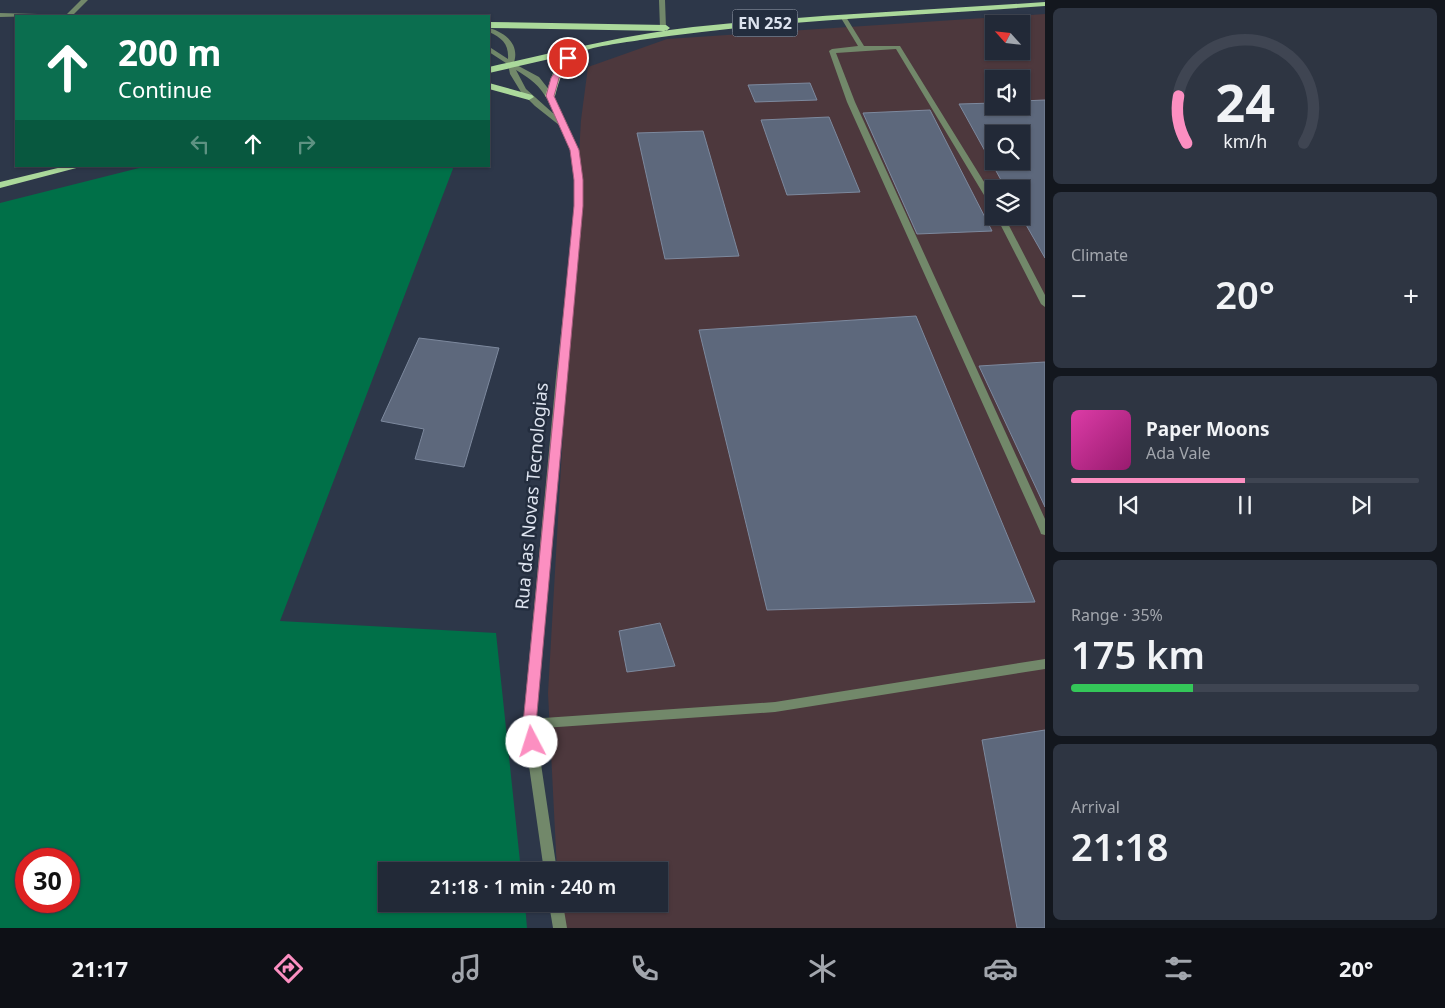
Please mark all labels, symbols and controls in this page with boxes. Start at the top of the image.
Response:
road number: EN 252 [732,9,798,36]
north arrow [985,15,1030,60]
map controls [985,15,1030,225]
text: 200 m [118,29,221,76]
icon: ahead [35,35,100,100]
pin [547,37,589,79]
icon: arrive [554,44,582,72]
text: 24 [1215,66,1275,137]
button: sound [985,70,1030,115]
text: Continue [118,74,212,104]
button: search [985,125,1030,170]
text: km/h [1223,129,1267,153]
icon: left [186,130,214,158]
icon: ahead [239,130,267,158]
icon: right [292,130,320,158]
button: layers [985,180,1030,225]
text: Climate [1071,244,1128,266]
text: 20° [1215,268,1275,320]
text: − [1071,276,1087,314]
text: + [1403,276,1419,314]
street label: Rua das Novas Tecnologias [509,381,553,611]
text: Paper Moons [1146,416,1270,442]
text: Ada Vale [1146,442,1211,464]
icon: previous [1115,491,1143,519]
icon: pause [1231,491,1259,519]
icon: next [1347,491,1375,519]
text: Range · 35% [1071,604,1163,626]
text: 175 km [1071,628,1205,680]
position arrow [505,715,557,767]
text: Arrival [1071,796,1120,818]
text: 21:18 [1071,820,1168,872]
speed limit sign: 30 [15,848,80,913]
text: 21:18 · 1 min · 240 m [430,874,616,900]
icon: directions [271,951,306,986]
icon: music [449,951,484,986]
icon: phone [627,951,662,986]
icon: climate [805,951,840,986]
icon: car [983,951,1018,986]
icon: filters [1161,951,1196,986]
text: 21:17 [71,953,128,983]
text: 20° [1339,953,1373,983]

